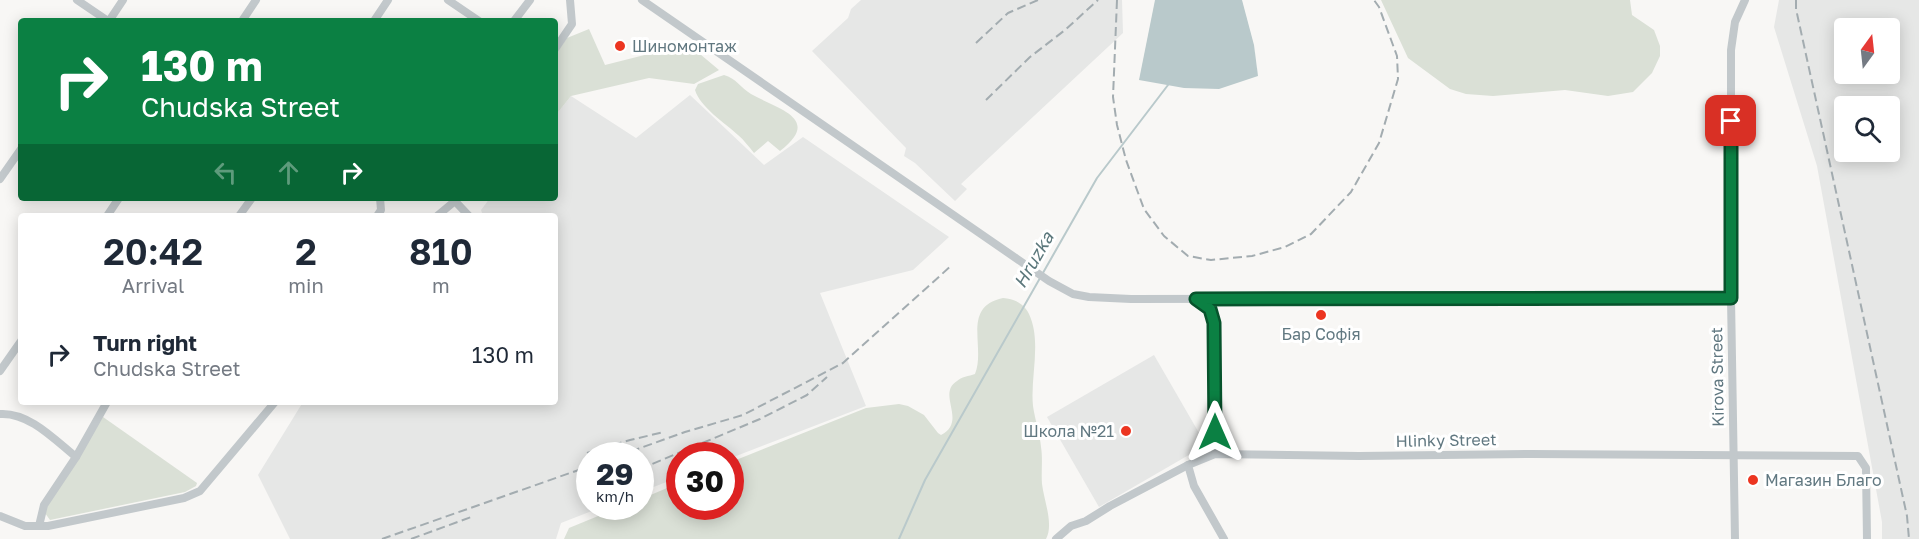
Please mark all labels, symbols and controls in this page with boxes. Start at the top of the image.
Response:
north arrow [1834,18,1900,84]
map controls [1834,18,1900,162]
place label: Шиномонтаж [632,36,737,56]
marker: Шиномонтаж [613,39,627,53]
text: 130 m [141,40,263,90]
icon: right [42,42,120,120]
text: Chudska Street [141,91,340,123]
pin [1705,95,1756,146]
button: search [1834,96,1900,162]
icon: arrive [1714,104,1747,137]
icon: left [209,156,242,189]
icon: ahead [272,156,305,189]
icon: right [335,156,368,189]
water label: Hruzka [1008,227,1058,291]
text: 20:42 [103,230,203,273]
text: 2 [295,230,317,273]
text: 810 [409,230,473,273]
text: Arrival [122,273,185,297]
text: min [288,273,324,297]
text: m [432,273,450,297]
marker: Бар Софія [1314,308,1328,322]
place label: Бар Софія [1281,324,1361,344]
street label: Kirova Street [1706,327,1728,427]
text: Turn right [93,329,197,356]
icon: right [42,338,75,371]
text: 130 m [472,341,534,368]
text: Chudska Street [93,356,241,380]
position arrow [1183,400,1247,464]
place label: Школа №21 [1023,421,1114,441]
marker: Школа №21 [1119,424,1133,438]
street label: Hlinky Street [1395,429,1497,451]
speed limit sign: 30 [666,442,744,520]
text: 29 [596,456,634,492]
place label: Магазин Благо [1765,470,1881,490]
marker: Магазин Благо [1746,473,1760,487]
text: km/h [596,487,634,505]

